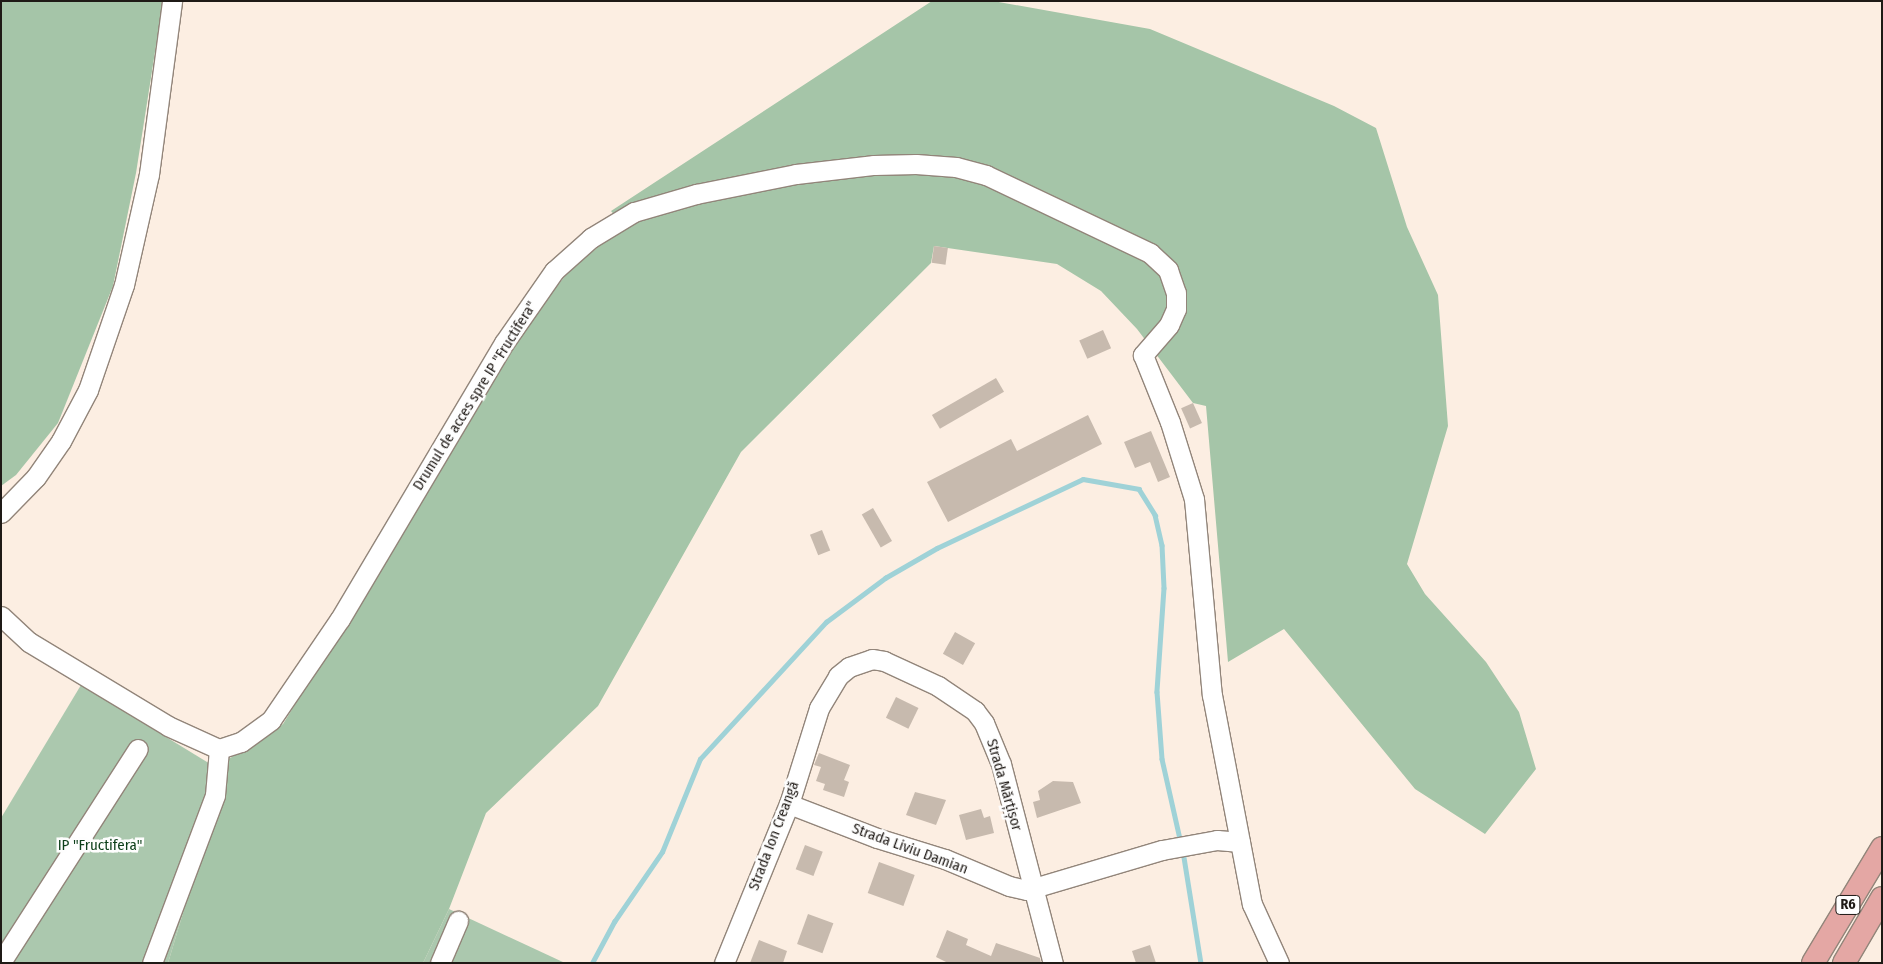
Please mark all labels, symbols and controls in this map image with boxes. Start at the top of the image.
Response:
street label: Drumul de acces spre IP "Fructifera" [409,298,541,494]
street label: Strada Mărțișor [982,737,1026,833]
street label: Strada Ion Creangă [745,779,803,893]
street label: Strada Liviu Damian [850,820,970,878]
park label: IP "Fructifera" [58,837,142,855]
road number: R6 [1834,894,1862,916]

